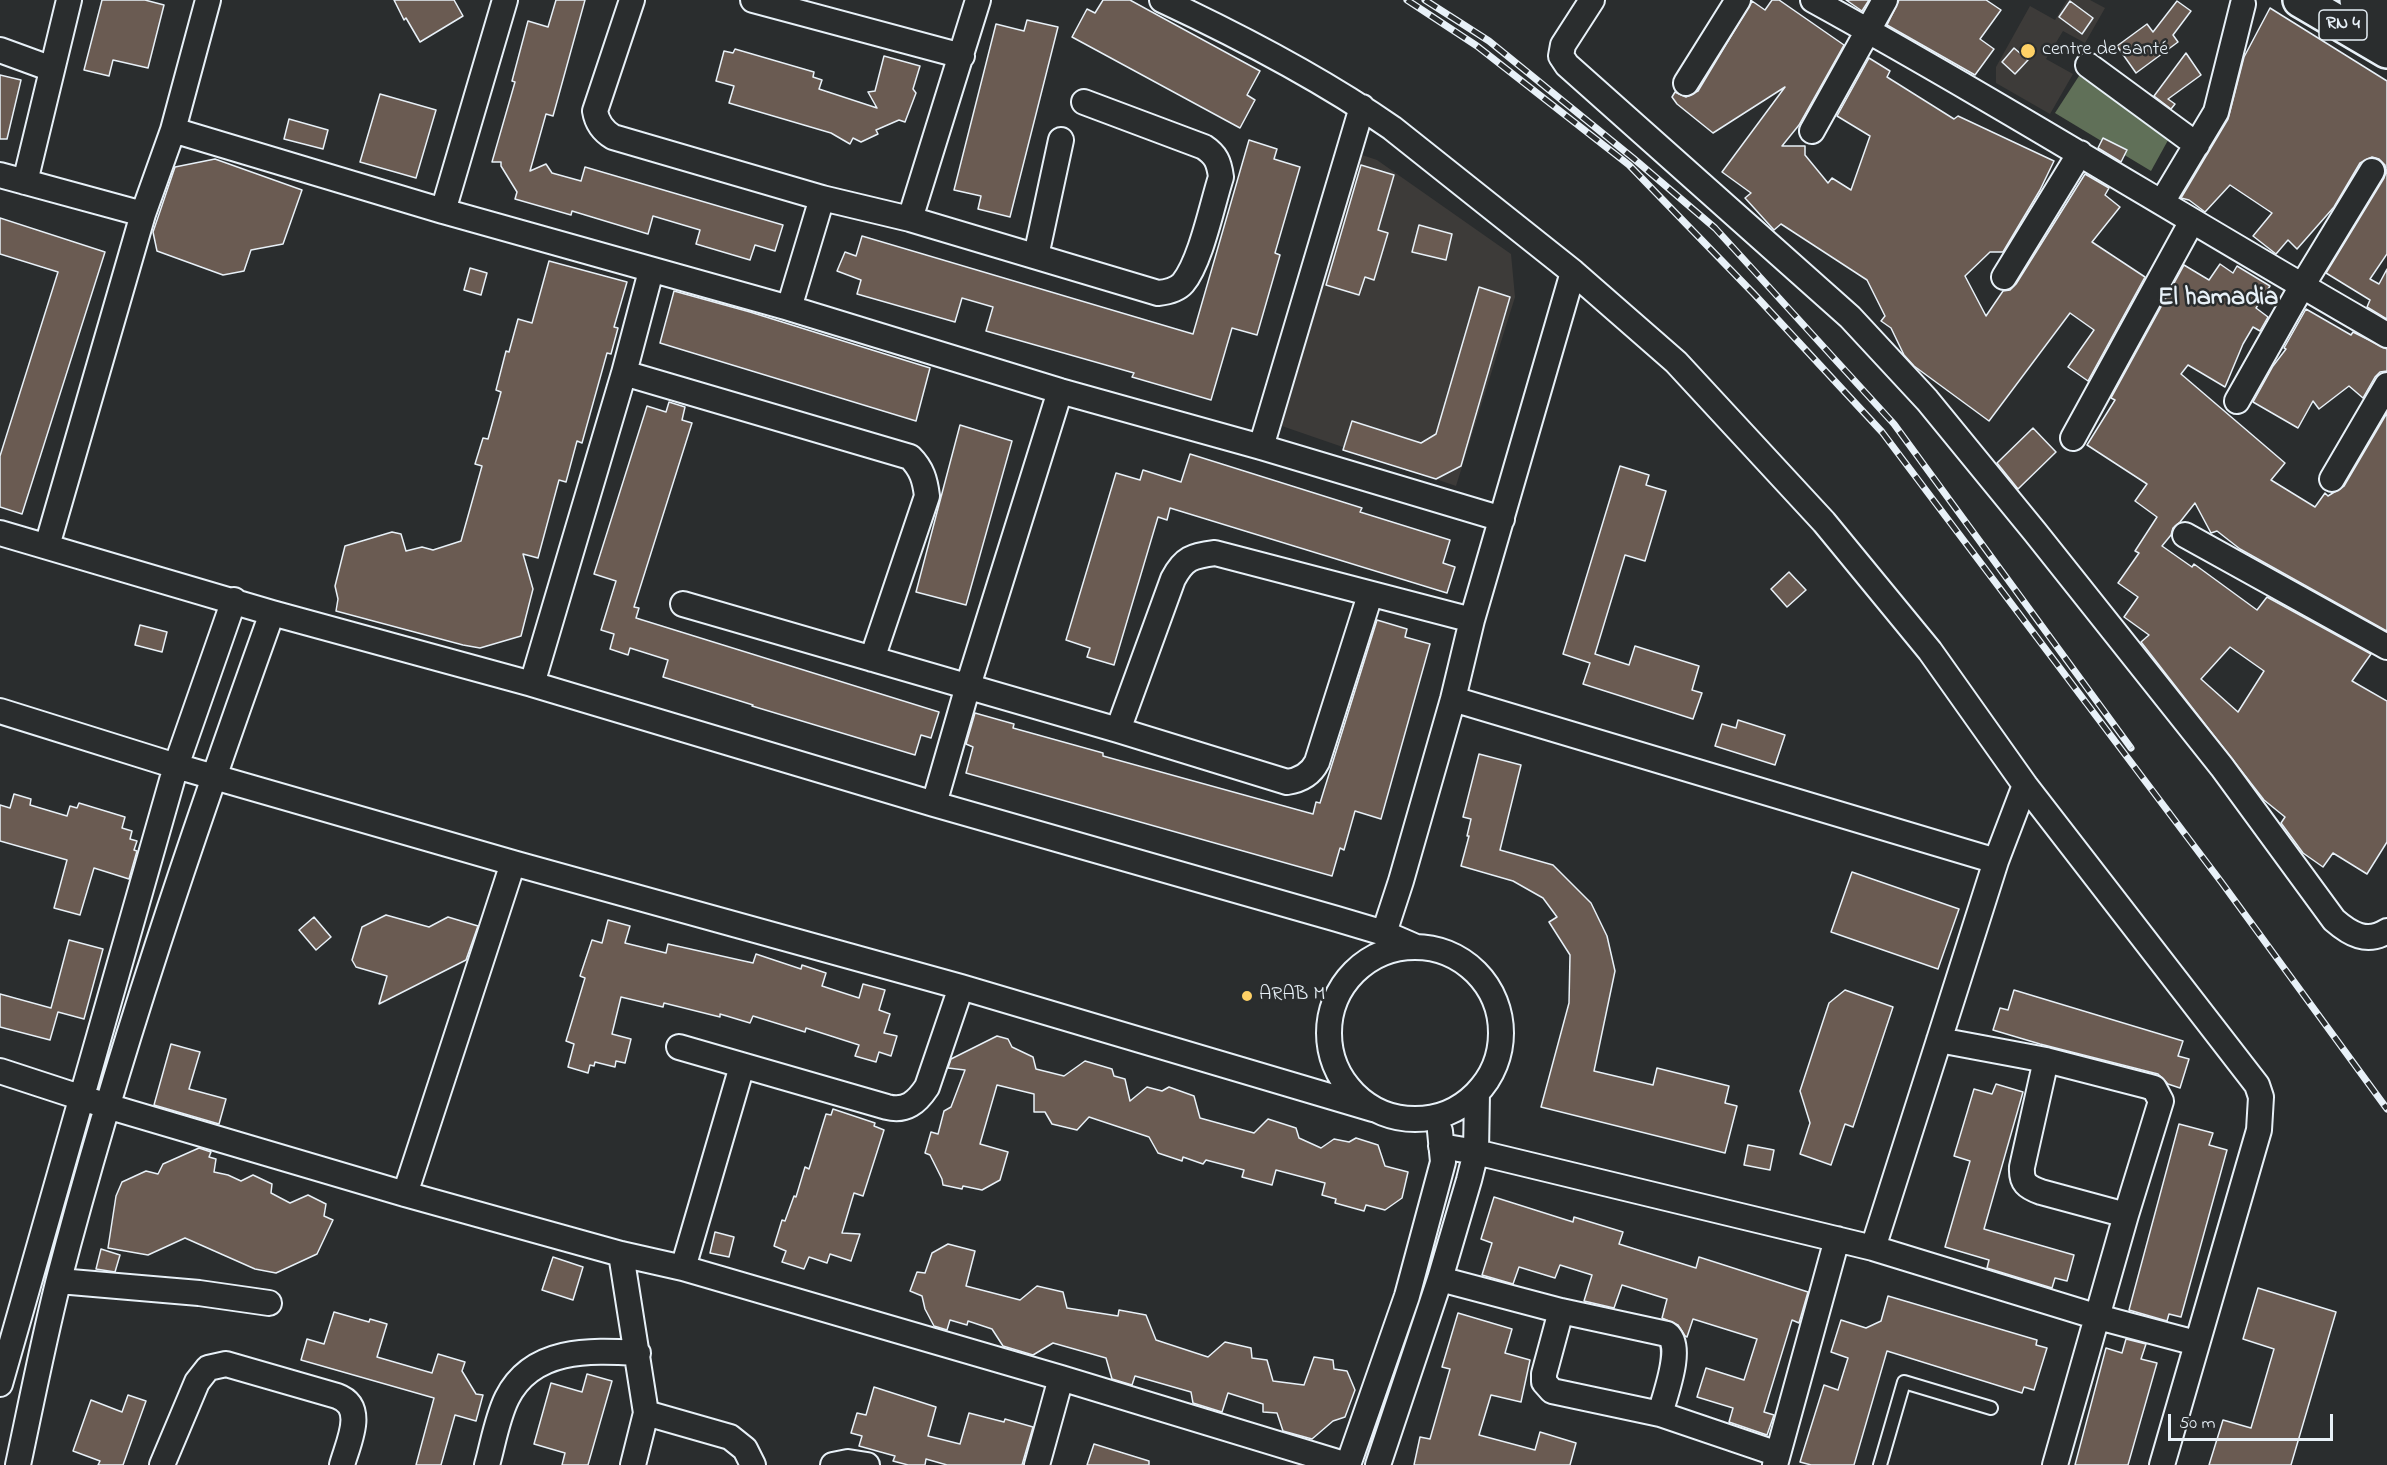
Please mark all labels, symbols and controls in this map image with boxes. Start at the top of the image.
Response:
road number: RN 4 [2319,10,2367,40]
place label: centre de santé [2042,39,2168,63]
marker: centre de santé [2019,42,2037,60]
district label: El hamadia [2158,284,2278,316]
place label: ARAB M [1259,984,1325,1008]
marker: ARAB M [1240,989,1254,1003]
scale bar [2171,1402,2336,1440]
text: 50 m [2179,1411,2216,1437]

